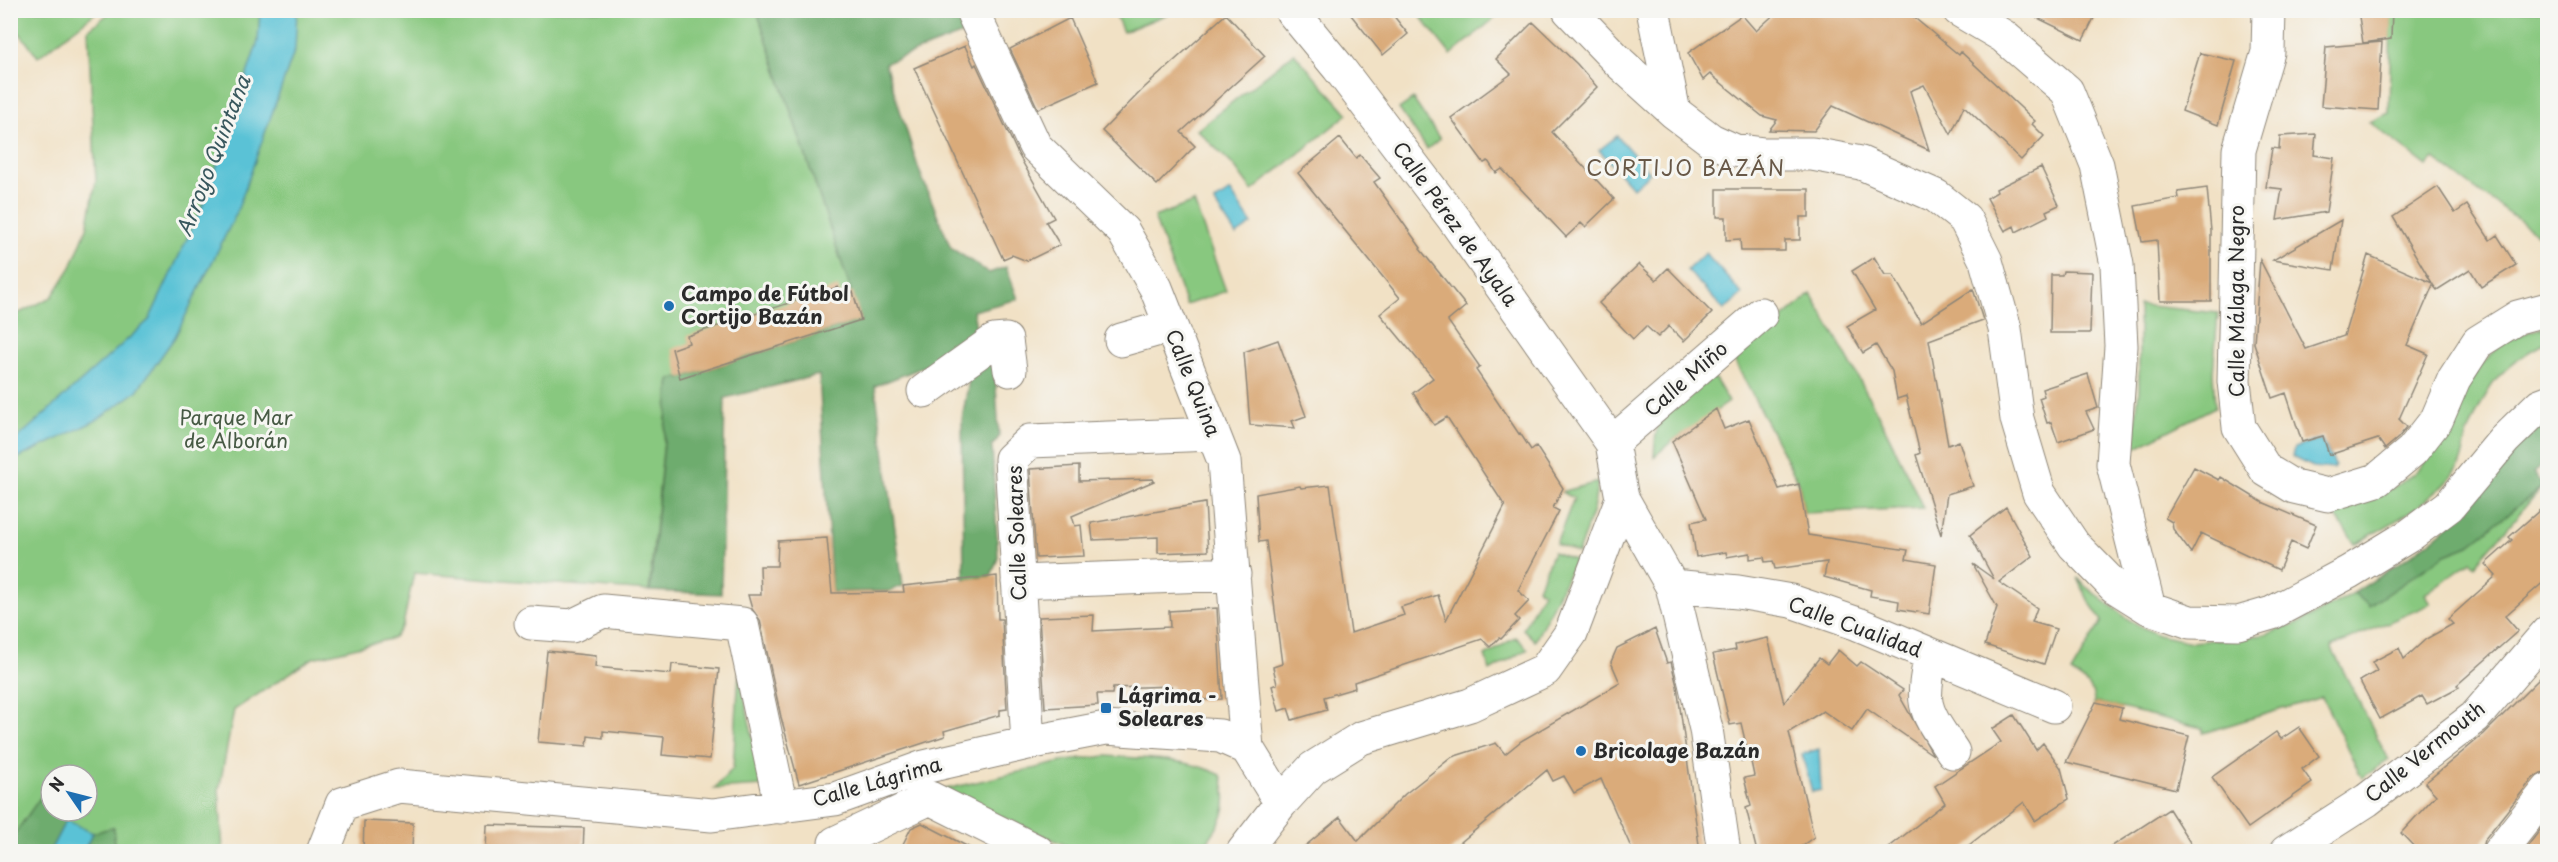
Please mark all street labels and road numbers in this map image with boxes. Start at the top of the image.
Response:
street label: Calle Pérez de Ayala [1386,135,1526,312]
street label: Calle Málaga Negro [2221,205,2251,397]
street label: Calle Quina [1159,324,1229,441]
street label: Calle Miño [1637,333,1734,423]
street label: Calle Soleares [999,465,1033,601]
street label: Calle Cualidad [1784,588,1926,664]
street label: Calle Vermouth [2358,693,2491,809]
street label: Calle Lágrima [809,748,945,814]

